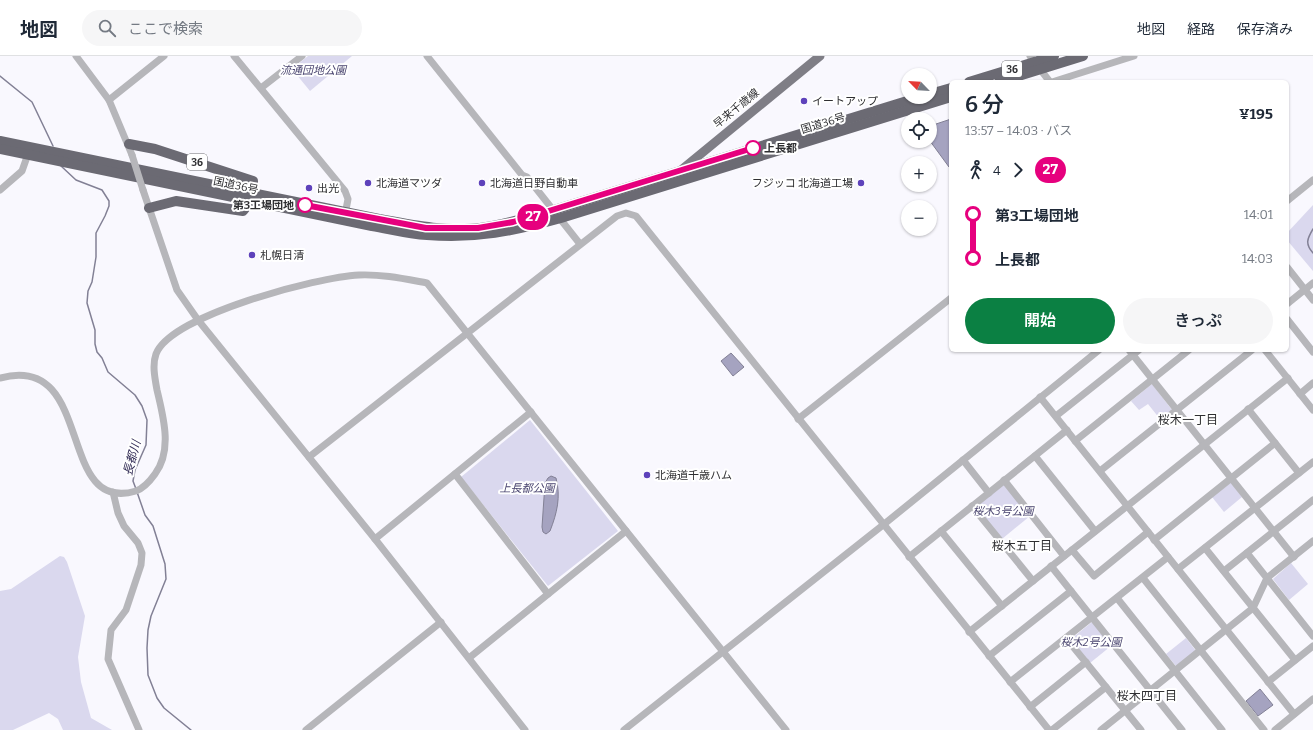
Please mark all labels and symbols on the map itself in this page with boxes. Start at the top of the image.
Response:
road number: 36 [1002,61,1022,77]
park label: 流通団地公園 [280,64,348,77]
north arrow [901,68,937,104]
street label: 早来千歳線 [711,86,762,131]
place label: イートアップ [812,95,878,108]
marker: イートアップ [799,96,809,106]
street label: 国道36号 [799,111,847,136]
marker: 上長都 [745,140,761,156]
place label: 上長都 [764,142,797,155]
road number: 36 [187,154,207,170]
street label: 国道36号 [212,174,260,197]
place label: 北海道マツダ [376,177,442,190]
place label: 北海道日野自動車 [490,177,578,190]
place label: フジッコ 北海道工場 [752,177,853,190]
marker: 北海道マツダ [363,178,373,188]
marker: 北海道日野自動車 [477,178,487,188]
marker: フジッコ 北海道工場 [856,178,866,188]
place label: 出光 [317,182,339,195]
marker: 出光 [304,183,314,193]
marker: 第3工場団地 [297,197,313,213]
place label: 第3工場団地 [233,199,294,212]
line badge: 27 [515,204,551,230]
place label: 札幌日清 [260,249,304,262]
marker: 札幌日清 [247,250,257,260]
district label: 桜木一丁目 [1158,413,1218,427]
water label: 長都川 [121,437,144,477]
place label: 北海道千歳ハム [655,469,732,482]
marker: 北海道千歳ハム [642,470,652,480]
park label: 上長都公園 [500,482,556,495]
park label: 桜木3号公園 [972,505,1036,518]
district label: 桜木五丁目 [992,539,1052,553]
park label: 桜木2号公園 [1061,636,1123,649]
district label: 桜木四丁目 [1117,689,1177,703]

